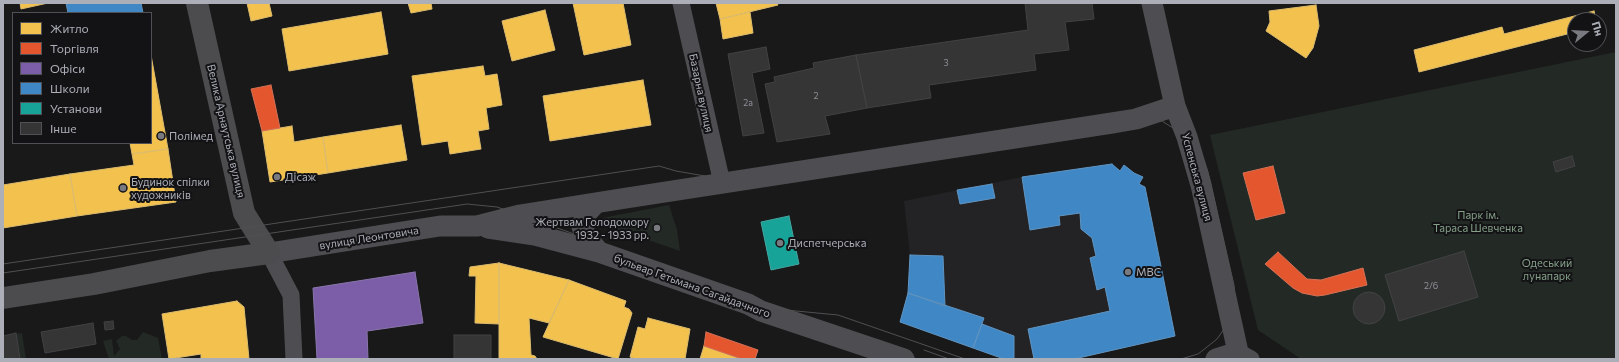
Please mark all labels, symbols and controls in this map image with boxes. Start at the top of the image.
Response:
legend [12,12,152,144]
north arrow [1567,12,1607,52]
text: Пн [1590,19,1606,37]
text: Житло [50,21,89,35]
text: Торгівля [50,41,99,55]
street label: Базарна вулиця [686,52,716,134]
house number: 3 [943,58,949,68]
text: Офіси [50,61,85,75]
street label: Велика Арнаутська вулиця [204,63,248,199]
text: Школи [50,81,90,95]
house number: 2 [814,91,818,101]
house number: 2а [743,98,753,108]
text: Установи [50,101,102,115]
text: Інше [50,121,76,135]
place label: Полімед [169,129,213,143]
marker: Полімед [156,131,166,141]
street label: Успенська вулиця [1179,131,1215,223]
place label: Дісаж [285,170,316,184]
marker: Дісаж [272,172,282,182]
place label: Будинок спілки художників [131,175,210,201]
marker: Будинок спілки художників [118,183,128,193]
park label: Парк ім. Тараса Шевченка [1433,208,1523,234]
place label: Жертвам Голодомору 1932 - 1933 рр. [535,215,649,241]
marker: Жертвам Голодомору 1932 - 1933 рр. [652,223,662,233]
street label: вулиця Леонтовича [318,224,420,252]
place label: Диспетчерська [788,236,866,250]
marker: Диспетчерська [775,238,785,248]
street label: бульвар Гетьмана Сагайдачного [612,251,772,321]
park label: Одеський лунапарк [1522,256,1572,282]
place label: МВС [1136,265,1161,279]
marker: МВС [1123,267,1133,277]
house number: 2/6 [1424,281,1438,291]

